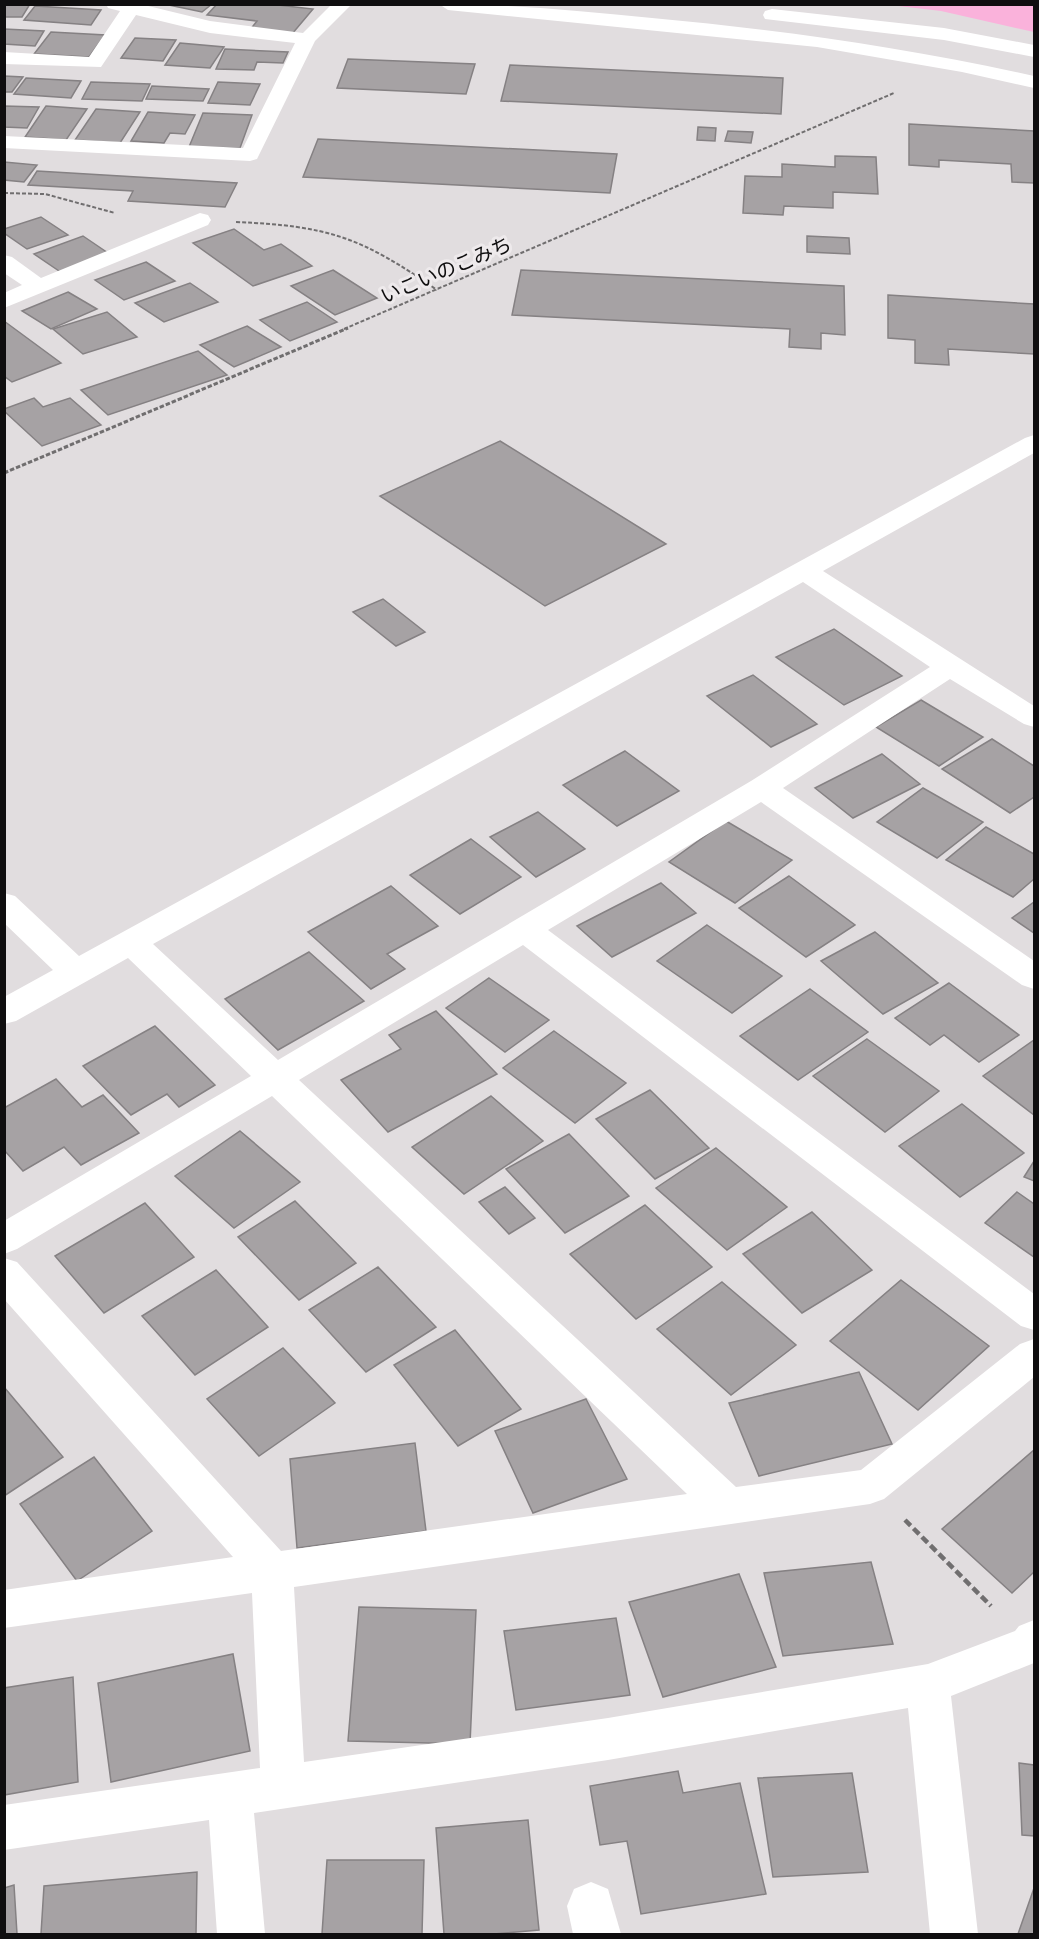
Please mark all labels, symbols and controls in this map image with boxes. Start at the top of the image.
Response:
street label: いこいのこみち [376,230,516,311]

